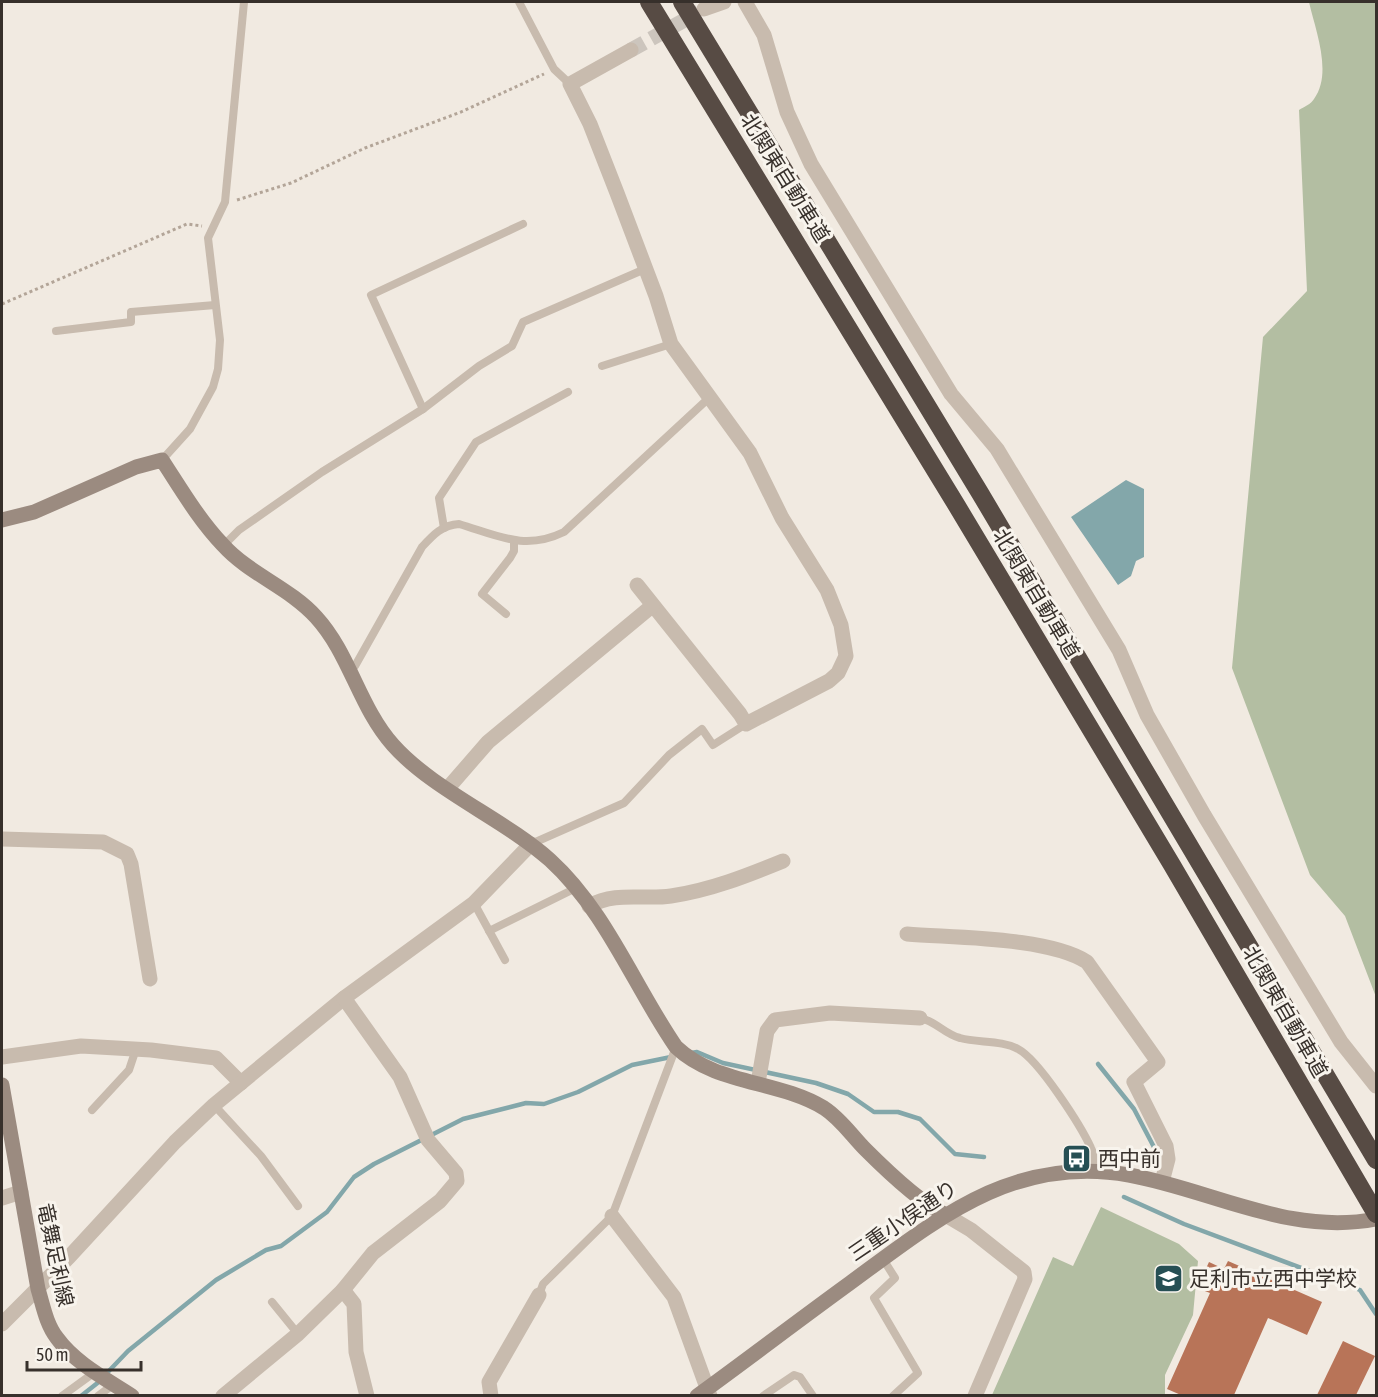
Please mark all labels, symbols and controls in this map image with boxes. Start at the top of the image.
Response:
street label: 北関東自動車道 [737,109,835,246]
street label: 北関東自動車道 [989,524,1085,663]
street label: 北関東自動車道 [1239,942,1333,1081]
bus stop icon: 西中前 [1061,1143,1093,1175]
place label: 西中前 [1098,1146,1161,1170]
street label: 三重小俣通り [844,1175,961,1265]
street label: 竜舞足利線 [33,1201,79,1309]
school or university icon: 足利市立西中学校 [1152,1263,1184,1295]
place label: 足利市立西中学校 [1189,1266,1357,1290]
scale bar [27,1334,141,1372]
text: 50 m [36,1344,68,1365]

